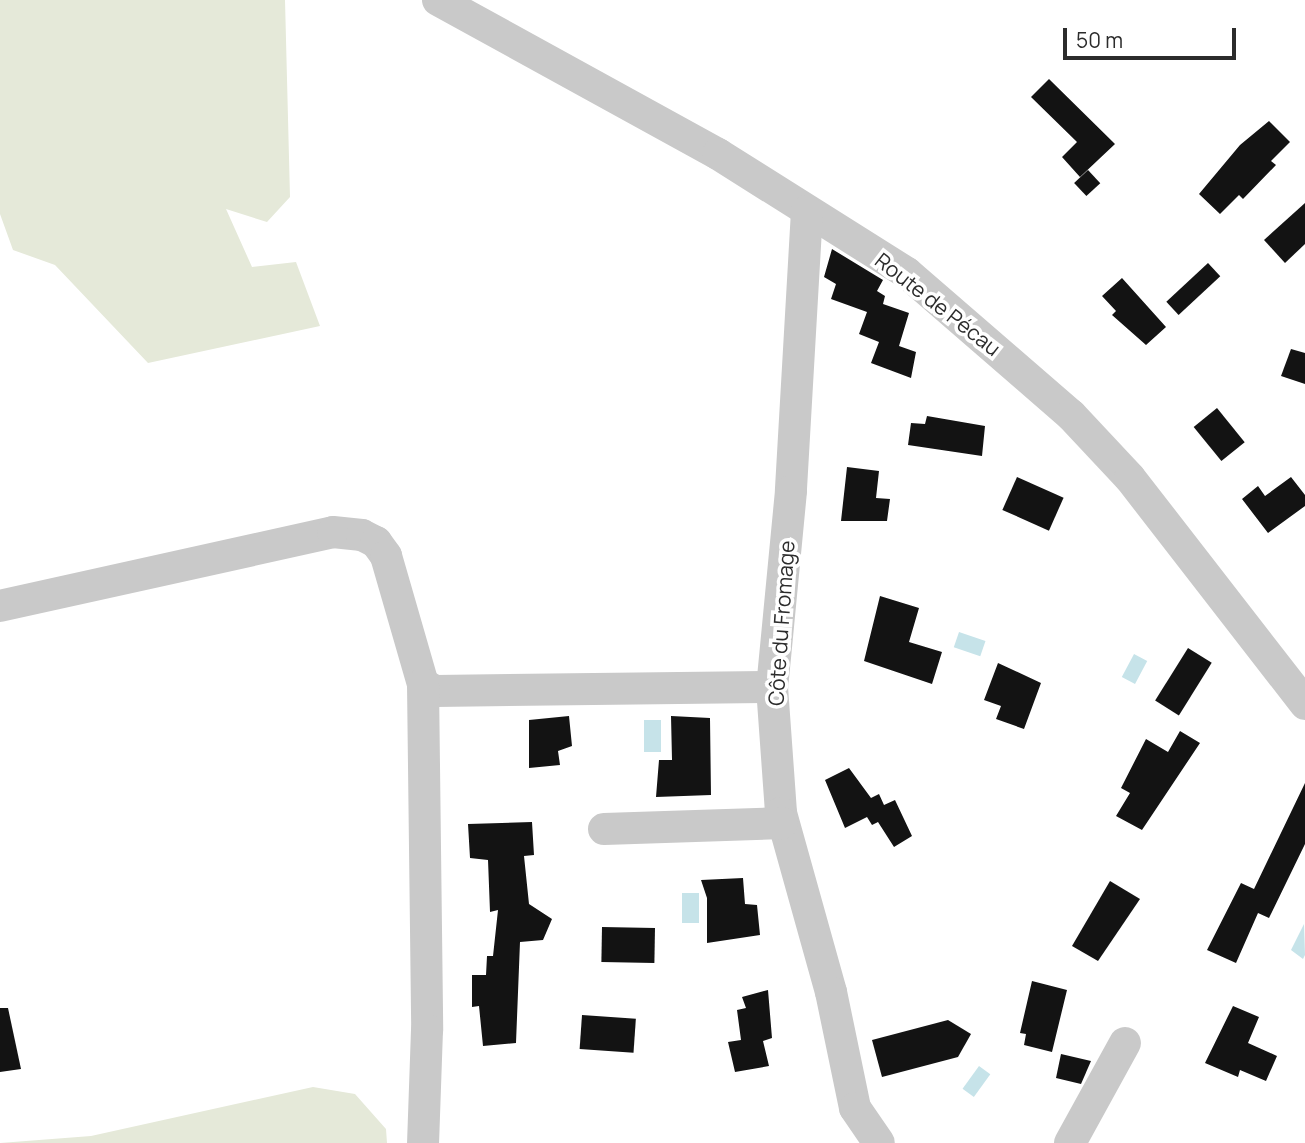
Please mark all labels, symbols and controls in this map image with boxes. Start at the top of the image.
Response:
scale bar [1067,14,1240,58]
text: 50 m [1076,26,1123,54]
street label: Route de Pécau [870,247,1006,361]
street label: Côte du Fromage [763,540,799,706]

